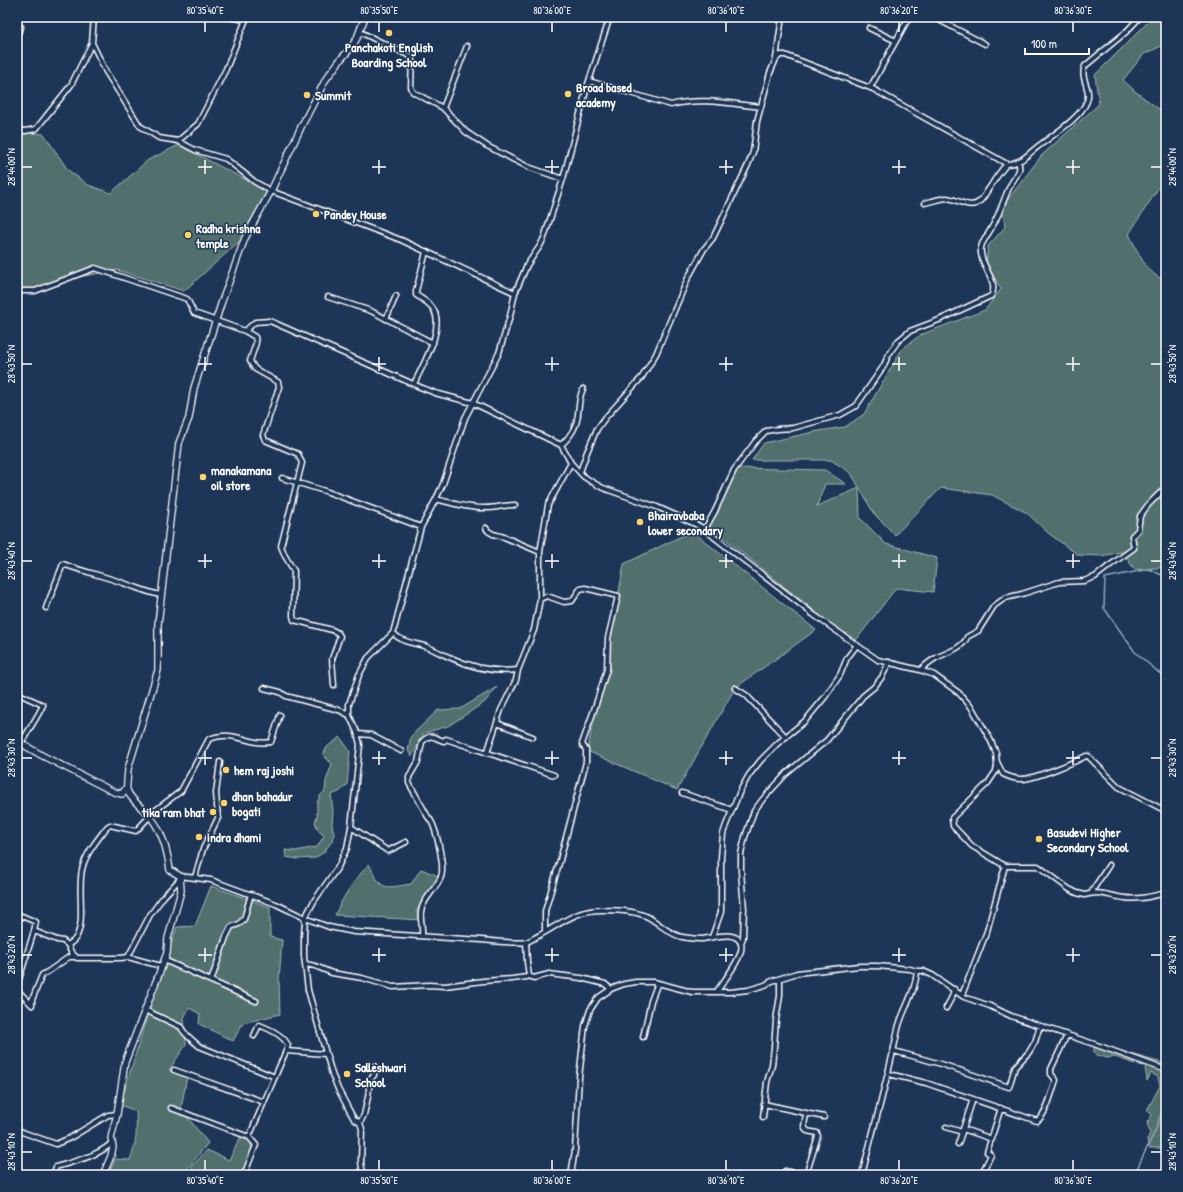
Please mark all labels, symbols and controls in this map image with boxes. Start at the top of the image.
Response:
text: 80°35'40"E [186,4,224,17]
text: 80°35'50"E [360,4,398,17]
text: 80°36'00"E [533,4,571,17]
text: 80°36'10"E [708,4,745,17]
text: 80°36'20"E [880,4,919,17]
text: 80°36'30"E [1054,4,1092,17]
marker: Panchakoti English Boarding School [384,28,394,38]
scale bar [1025,30,1089,56]
text: 100 m [1031,35,1057,52]
place label: Panchakoti English Boarding School [345,38,434,72]
place label: Broad based academy [576,78,633,112]
place label: Summit [315,86,352,104]
marker: Broad based academy [563,89,573,99]
marker: Summit [302,90,312,100]
text: 28°44'00"N [5,148,18,186]
text: 28°44'00"N [1166,148,1179,186]
place label: Pandey House [324,205,387,224]
marker: Pandey House [311,209,321,219]
place label: Radha krishna temple [195,219,261,253]
marker: Radha krishna temple [183,230,193,240]
text: 28°43'50"N [5,345,18,383]
text: 28°43'50"N [1166,345,1179,383]
place label: manakamana oil store [211,461,272,494]
marker: manakamana oil store [198,472,208,482]
place label: Bhairavbaba lower secondary [648,506,723,540]
marker: Bhairavbaba lower secondary [635,517,645,527]
text: 28°43'40"N [5,542,18,580]
text: 28°43'40"N [1166,542,1179,580]
text: 28°43'30"N [5,739,18,777]
text: 28°43'30"N [1166,739,1179,777]
place label: hem raj joshi [234,761,294,779]
marker: hem raj joshi [221,765,231,775]
place label: dhan bahadur bogati [232,787,294,821]
marker: dhan bahadur bogati [219,798,229,808]
place label: tika ram bhat [141,803,206,821]
marker: tika ram bhat [208,807,218,817]
place label: Basudevi Higher Secondary School [1047,823,1129,857]
place label: indra dhami [207,828,261,846]
marker: indra dhami [194,832,204,842]
marker: Basudevi Higher Secondary School [1034,834,1044,844]
text: 28°43'20"N [5,936,18,974]
text: 28°43'20"N [1166,936,1179,974]
place label: Salleshwari School [355,1058,406,1091]
marker: Salleshwari School [342,1069,352,1079]
text: 28°43'10"N [5,1133,18,1171]
text: 28°43'10"N [1166,1133,1179,1171]
text: 80°35'40"E [186,1174,224,1187]
text: 80°35'50"E [360,1174,398,1187]
text: 80°36'00"E [533,1174,571,1187]
text: 80°36'10"E [708,1174,745,1187]
text: 80°36'20"E [880,1174,919,1187]
text: 80°36'30"E [1054,1174,1092,1187]

